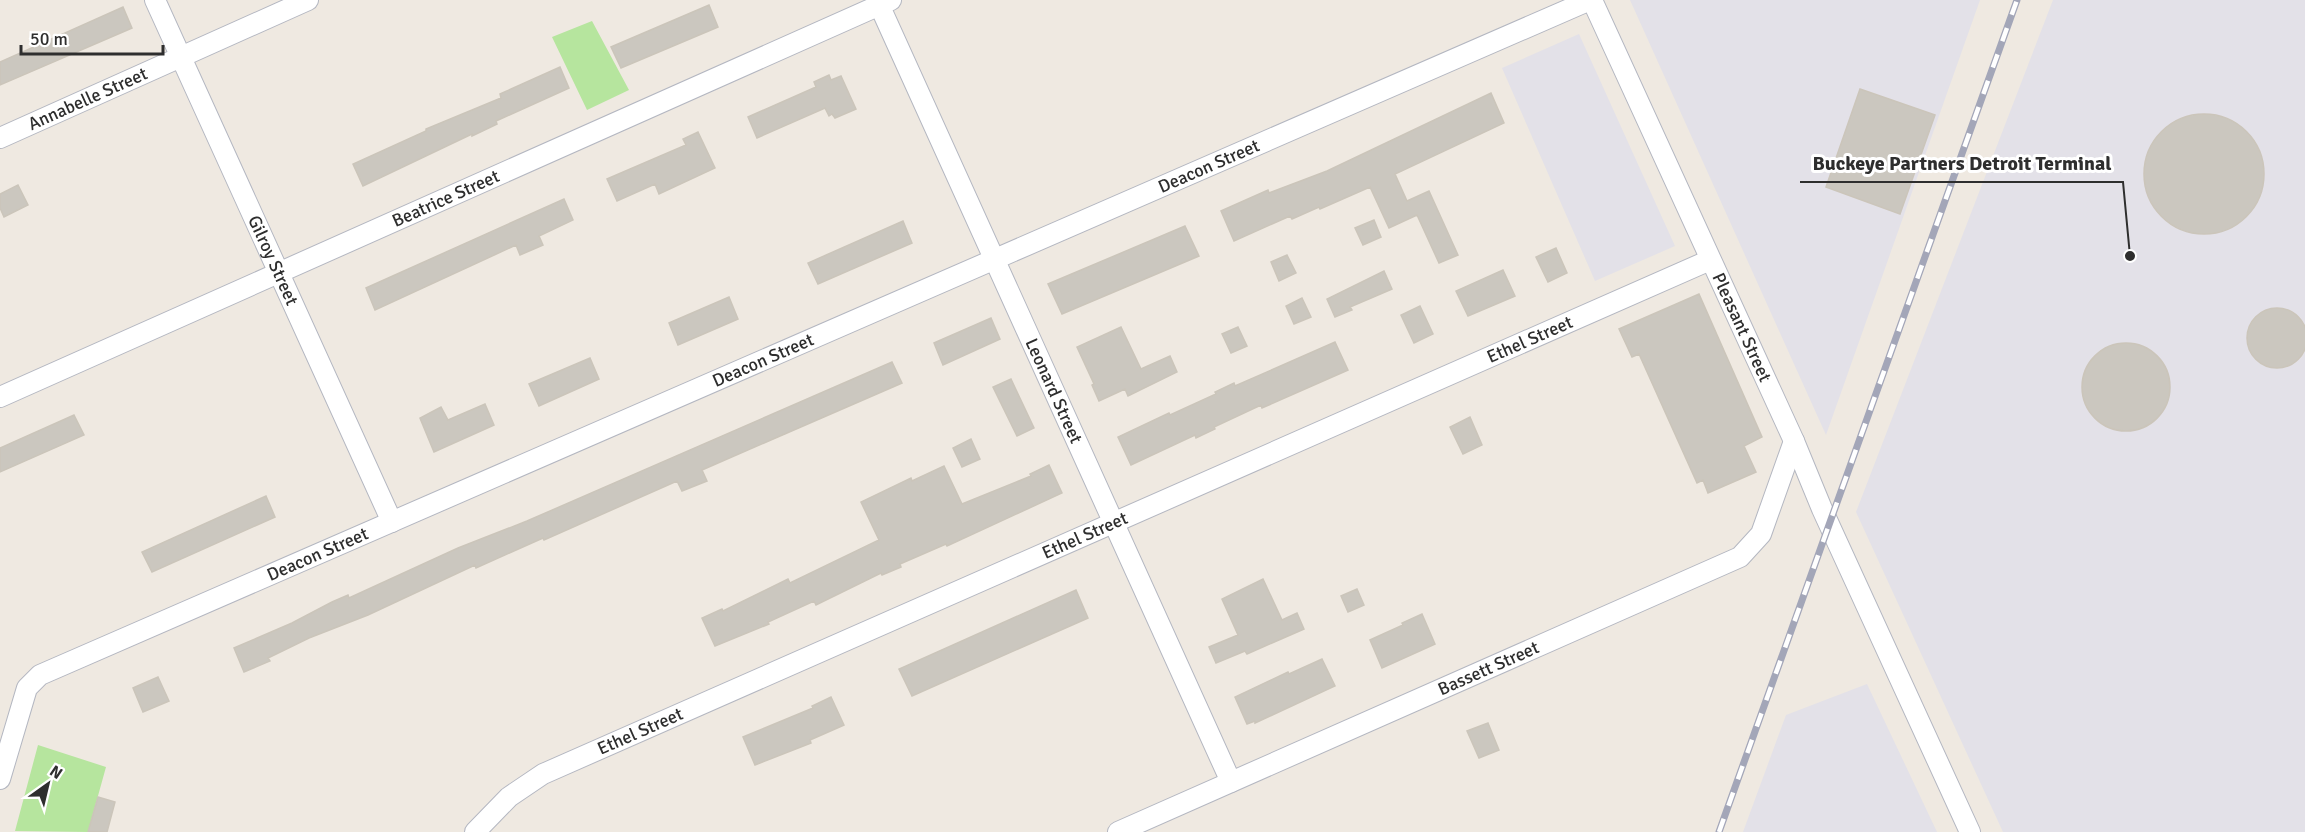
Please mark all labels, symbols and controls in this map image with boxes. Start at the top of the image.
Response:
scale bar [21,18,164,56]
text: 50 m [30,28,68,50]
street label: Annabelle Street [24,62,151,135]
street label: Deacon Street [1155,134,1263,198]
callout: Buckeye Partners Detroit Terminal [1800,144,2123,182]
text: Buckeye Partners Detroit Terminal [1812,151,2112,176]
street label: Beatrice Street [389,165,503,232]
street label: Gilroy Street [243,212,303,309]
street label: Pleasant Street [1707,269,1776,385]
street label: Ethel Street [1483,311,1576,368]
street label: Deacon Street [709,328,817,392]
street label: Leonard Street [1021,335,1087,447]
street label: Ethel Street [1039,507,1131,564]
street label: Deacon Street [263,522,372,586]
street label: Bassett Street [1434,636,1542,700]
street label: Ethel Street [594,703,686,760]
north arrow [18,754,78,814]
text: N [46,761,66,784]

